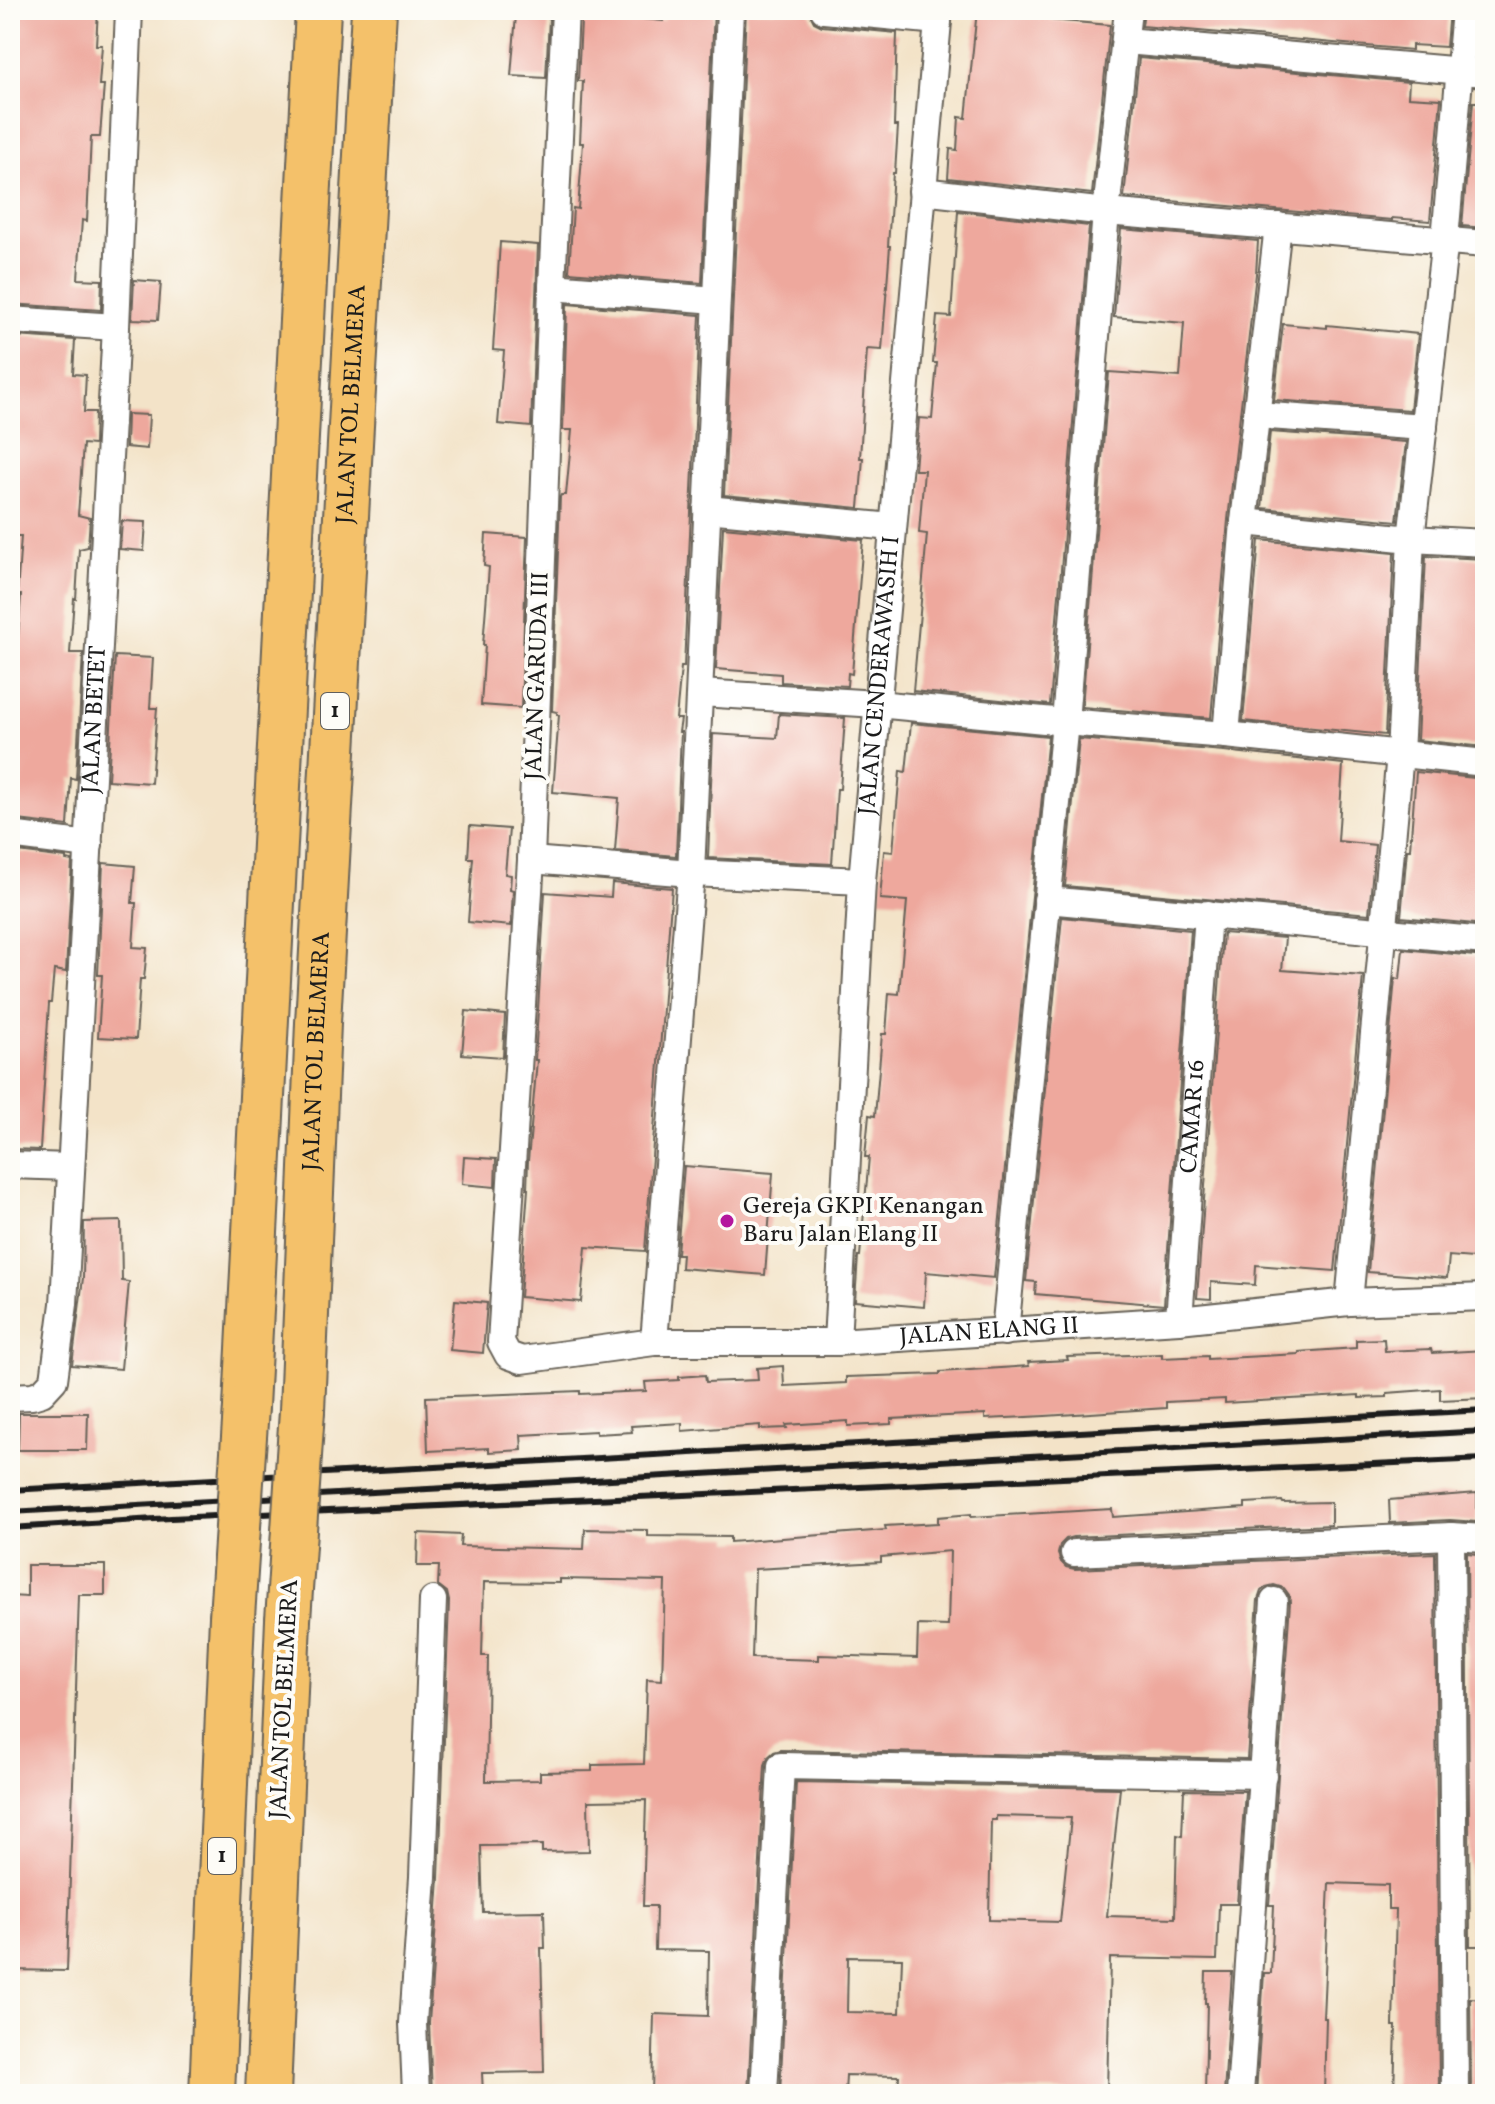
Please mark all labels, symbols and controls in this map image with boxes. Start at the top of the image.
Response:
street label: JALAN TOL BELMERA [329,284,376,525]
street label: JALAN CENDERAWASIH I [851,534,909,816]
street label: JALAN GARUDA III [517,571,559,781]
street label: JALAN BETET [74,645,116,794]
road number: 1 [321,693,349,729]
street label: JALAN TOL BELMERA [295,931,340,1172]
street label: CAMAR 16 [1173,1058,1215,1175]
place label: Gereja GKPI Kenangan Baru Jalan Elang II [743,1190,984,1252]
marker: Gereja GKPI Kenangan Baru Jalan Elang II [718,1212,736,1230]
street label: JALAN ELANG II [898,1309,1080,1355]
street label: JALAN TOL BELMERA [262,1578,308,1819]
road number: 1 [208,1838,236,1874]

